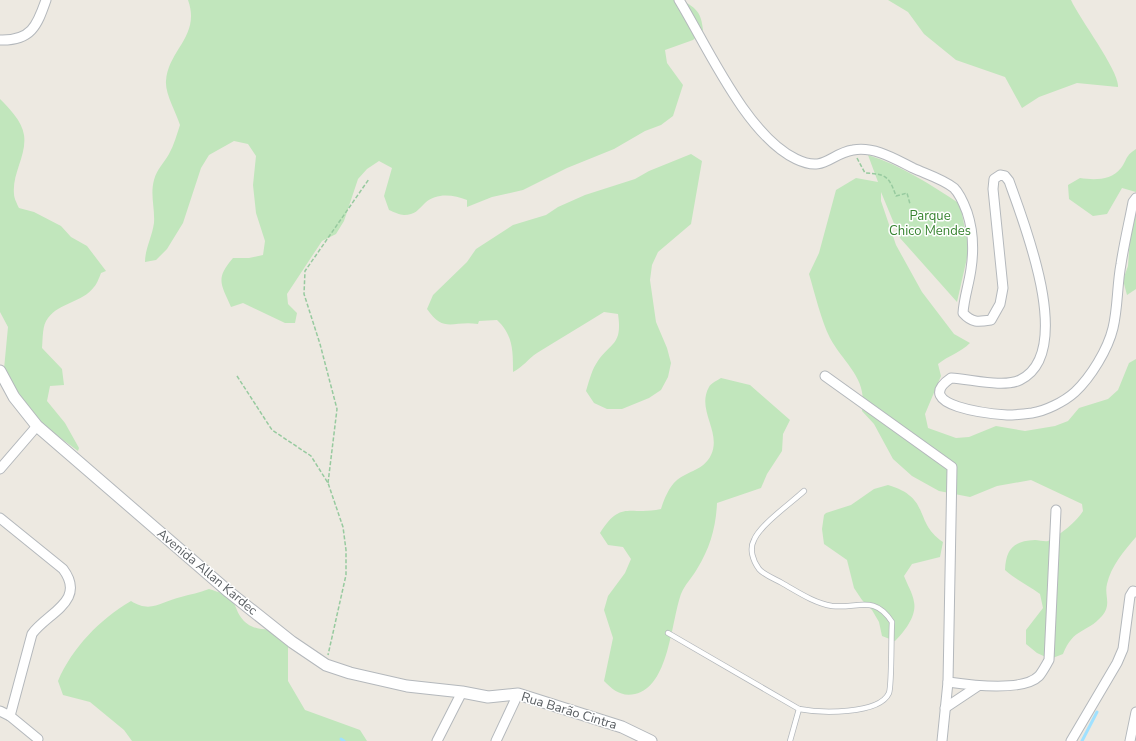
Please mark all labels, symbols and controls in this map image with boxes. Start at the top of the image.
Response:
park label: Parque Chico Mendes [889,207,971,240]
street label: Avenida Allan Kardec [153,525,261,619]
street label: Rua Barão Cintra [519,688,619,734]

